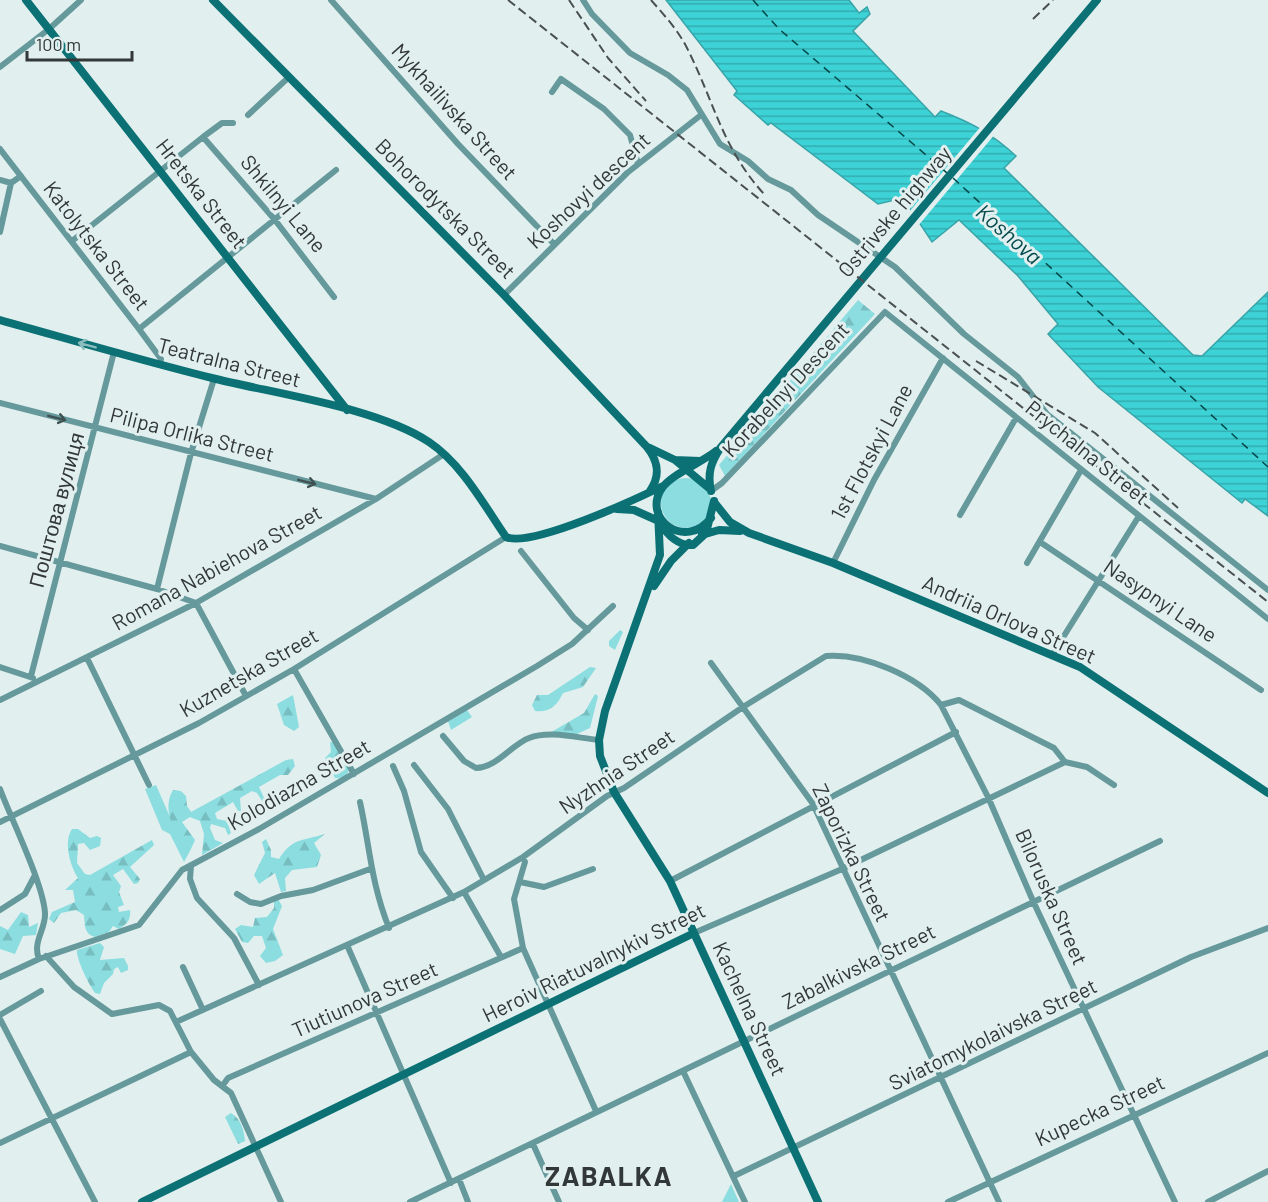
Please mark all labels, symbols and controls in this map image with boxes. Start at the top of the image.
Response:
scale bar [27,24,132,62]
text: 100 m [36,33,81,55]
street label: Mykhailivska Street [387,38,523,184]
street label: Koshovyi descent [521,127,655,253]
street label: Hretska Street [151,133,253,253]
street label: Bohorodytska Street [371,133,521,283]
street label: Ostrivske highway [832,140,956,281]
street label: Shkilnyi Lane [236,149,332,257]
street label: Katolytska Street [39,175,155,315]
water label: Koshova [972,198,1048,269]
street label: Korabelnyi Descent [716,316,854,462]
street label: Teatralna Street [155,332,304,391]
one-way arrow [78,338,97,350]
street label: 1st Flotskyi Lane [824,379,917,523]
street label: Prychalna Street [1021,394,1155,509]
street label: Pilipa Orlika Street [108,401,277,466]
one-way arrow [47,412,66,424]
street label: Поштова вулиця [23,429,88,590]
one-way arrow [297,476,316,488]
street label: Romana Nabiehova Street [107,499,325,635]
street label: Nasypnyi Lane [1100,553,1222,647]
street label: Andriia Orlova Street [919,569,1100,668]
street label: Kuznetska Street [174,622,322,722]
street label: Nyzhnia Street [554,723,678,818]
street label: Kolodiazna Street [222,733,374,835]
street label: Zaporizka Street [808,779,896,925]
street label: Biloruska Street [1011,824,1094,968]
street label: Heroiv Riatuvalnykiv Street [478,897,709,1027]
street label: Zabalkivska Street [778,918,939,1014]
street label: Kachelna Street [708,937,792,1079]
street label: Tiutiunova Street [288,955,441,1042]
street label: Sviatomykolaivska Street [884,972,1100,1095]
street label: Kupecka Street [1031,1069,1168,1151]
district label: ZABALKA [545,1159,673,1191]

